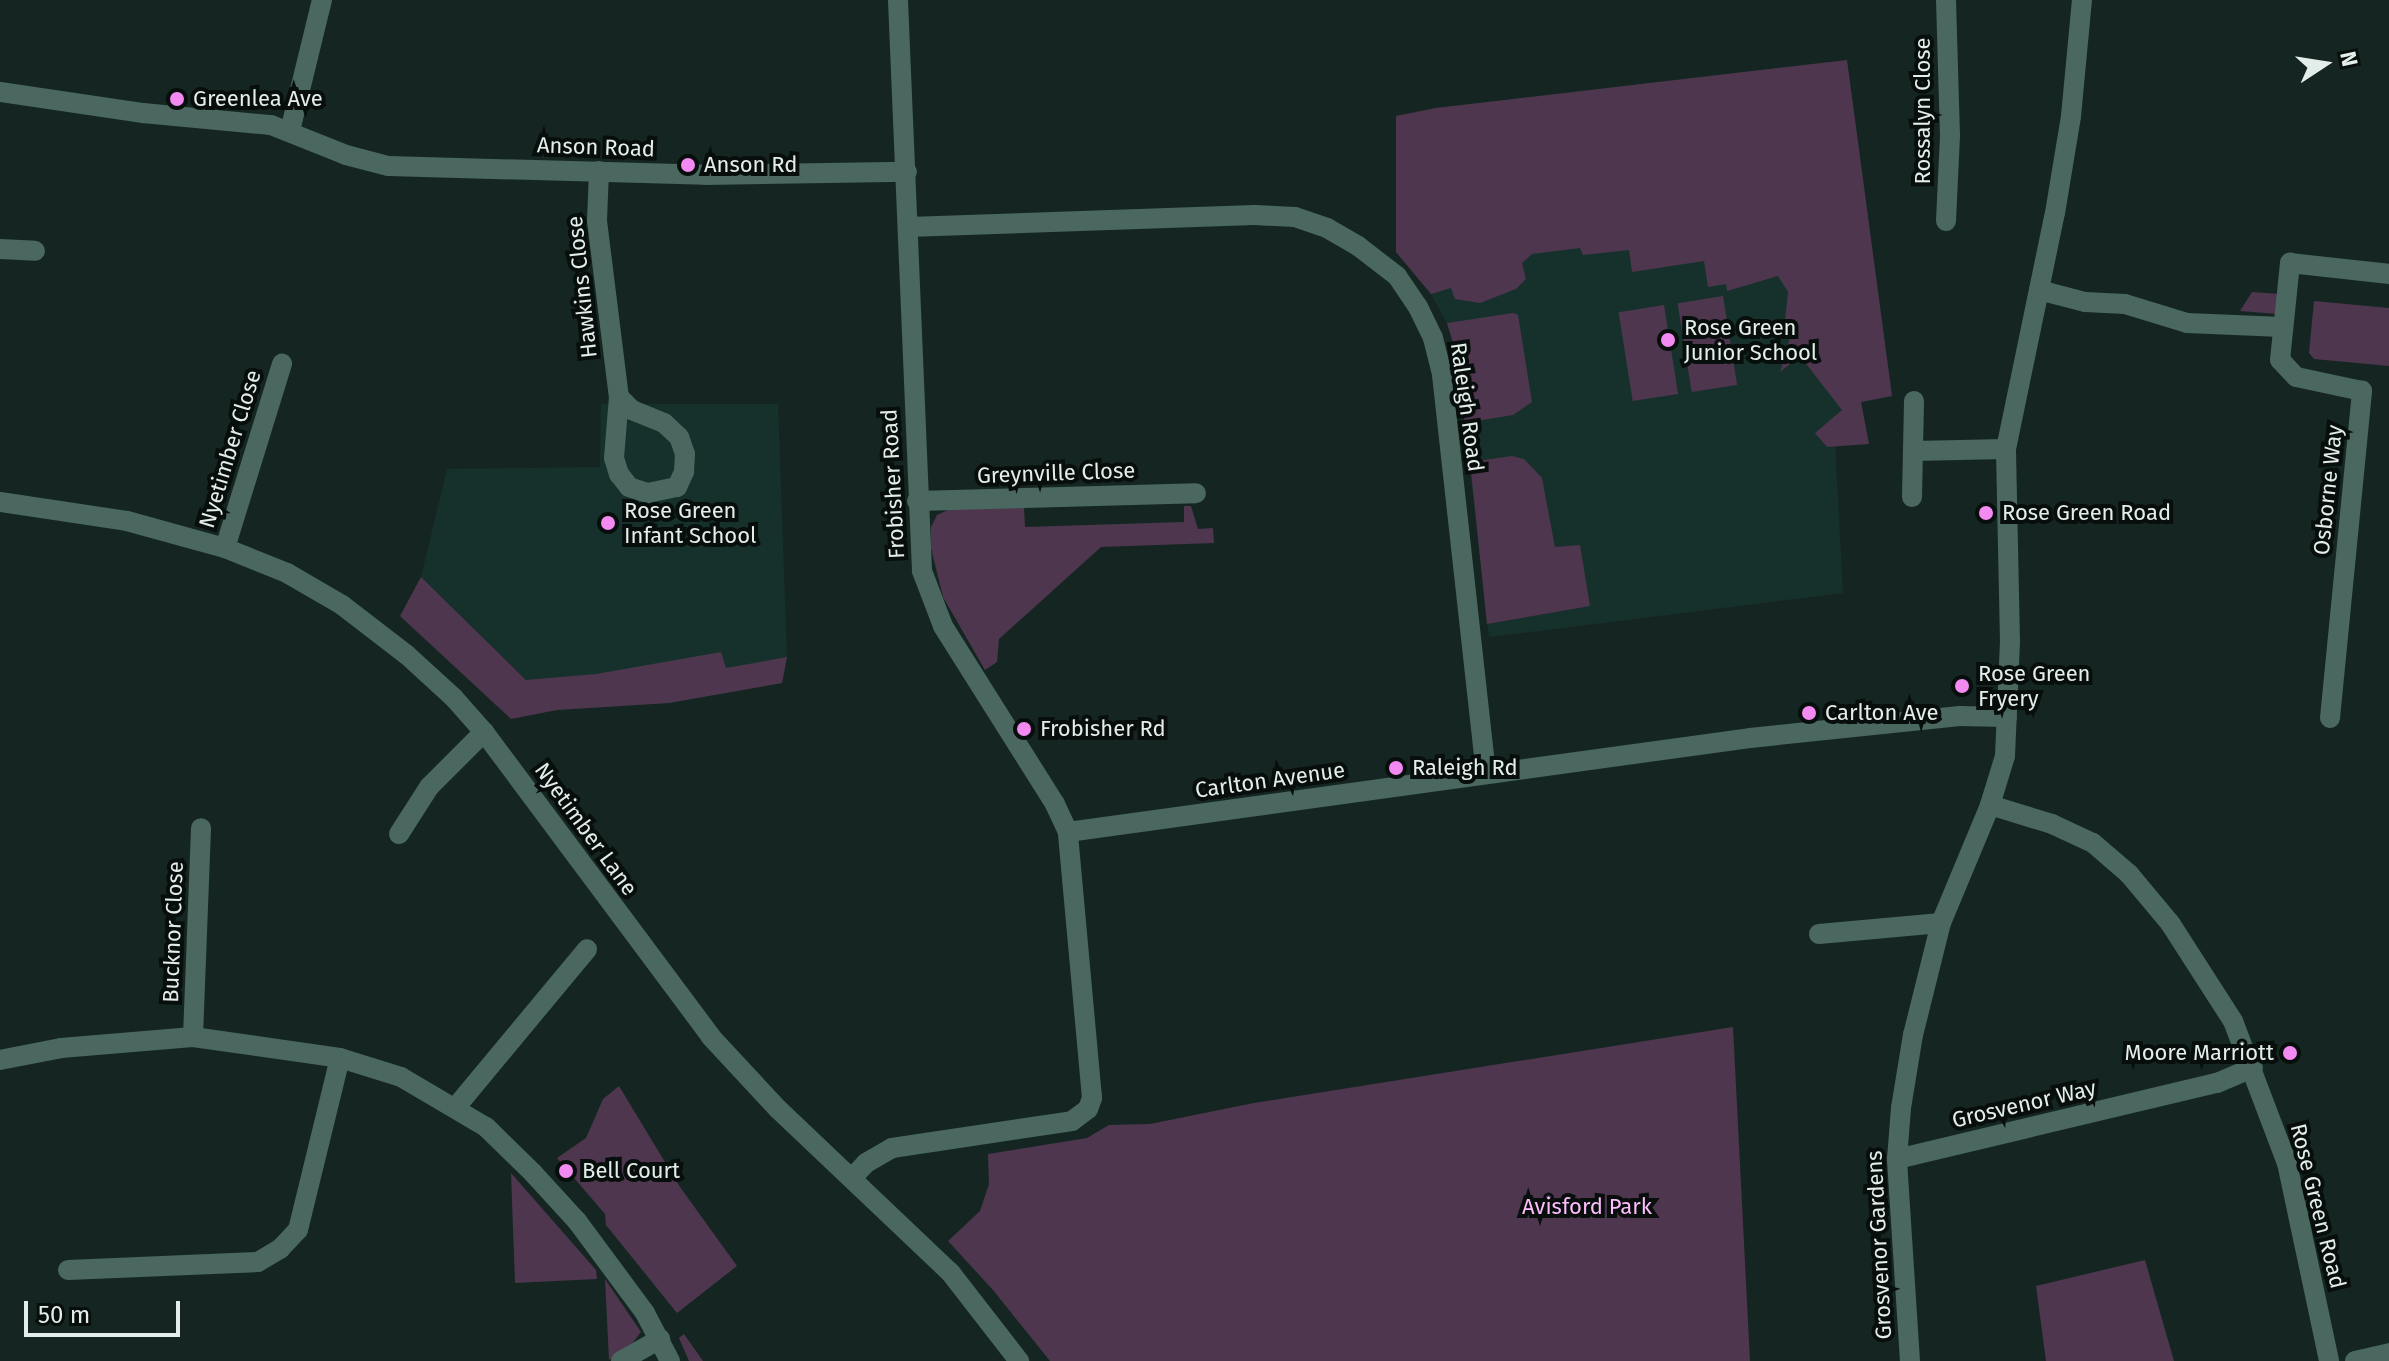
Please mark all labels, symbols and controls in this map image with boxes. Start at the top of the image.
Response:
north arrow [2285,24,2365,104]
street label: Rossalyn Close [1910,37,1936,185]
text: N [2334,49,2364,69]
place label: Greenlea Ave [193,86,323,112]
marker: Greenlea Ave [168,90,186,108]
street label: Anson Road [537,132,655,162]
place label: Anson Rd [704,152,797,178]
marker: Anson Rd [679,156,697,174]
street label: Hawkins Close [561,215,603,359]
place label: Rose Green Junior School [1684,314,1817,366]
marker: Rose Green Junior School [1659,331,1677,349]
street label: Raleigh Road [1445,341,1489,473]
street label: Nyetimber Close [193,367,267,531]
street label: Frobisher Road [876,408,910,560]
street label: Osborne Way [2308,424,2348,556]
street label: Greynville Close [976,457,1136,489]
place label: Rose Green Infant School [624,497,756,548]
place label: Rose Green Road [2002,500,2171,526]
marker: Rose Green Road [1977,504,1995,522]
marker: Rose Green Infant School [599,514,617,532]
place label: Rose Green Fryery [1978,660,2091,712]
marker: Rose Green Fryery [1953,677,1971,695]
place label: Carlton Ave [1825,700,1939,726]
marker: Carlton Ave [1800,704,1818,722]
place label: Frobisher Rd [1040,716,1166,742]
marker: Frobisher Rd [1015,720,1033,738]
place label: Raleigh Rd [1412,755,1518,781]
street label: Carlton Avenue [1193,756,1347,804]
street label: Nyetimber Lane [529,757,643,901]
marker: Raleigh Rd [1387,759,1405,777]
street label: Bucknor Close [157,861,189,1003]
place label: Moore Marriott [2125,1040,2274,1066]
marker: Moore Marriott [2281,1044,2299,1062]
street label: Grosvenor Way [1949,1075,2099,1133]
street label: Rose Green Road [2285,1121,2351,1291]
street label: Grosvenor Gardens [1861,1150,1897,1340]
place label: Bell Court [582,1158,680,1184]
marker: Bell Court [557,1162,575,1180]
park label: Avisford Park [1522,1194,1652,1220]
scale bar [28,1285,184,1335]
text: 50 m [38,1301,90,1329]

